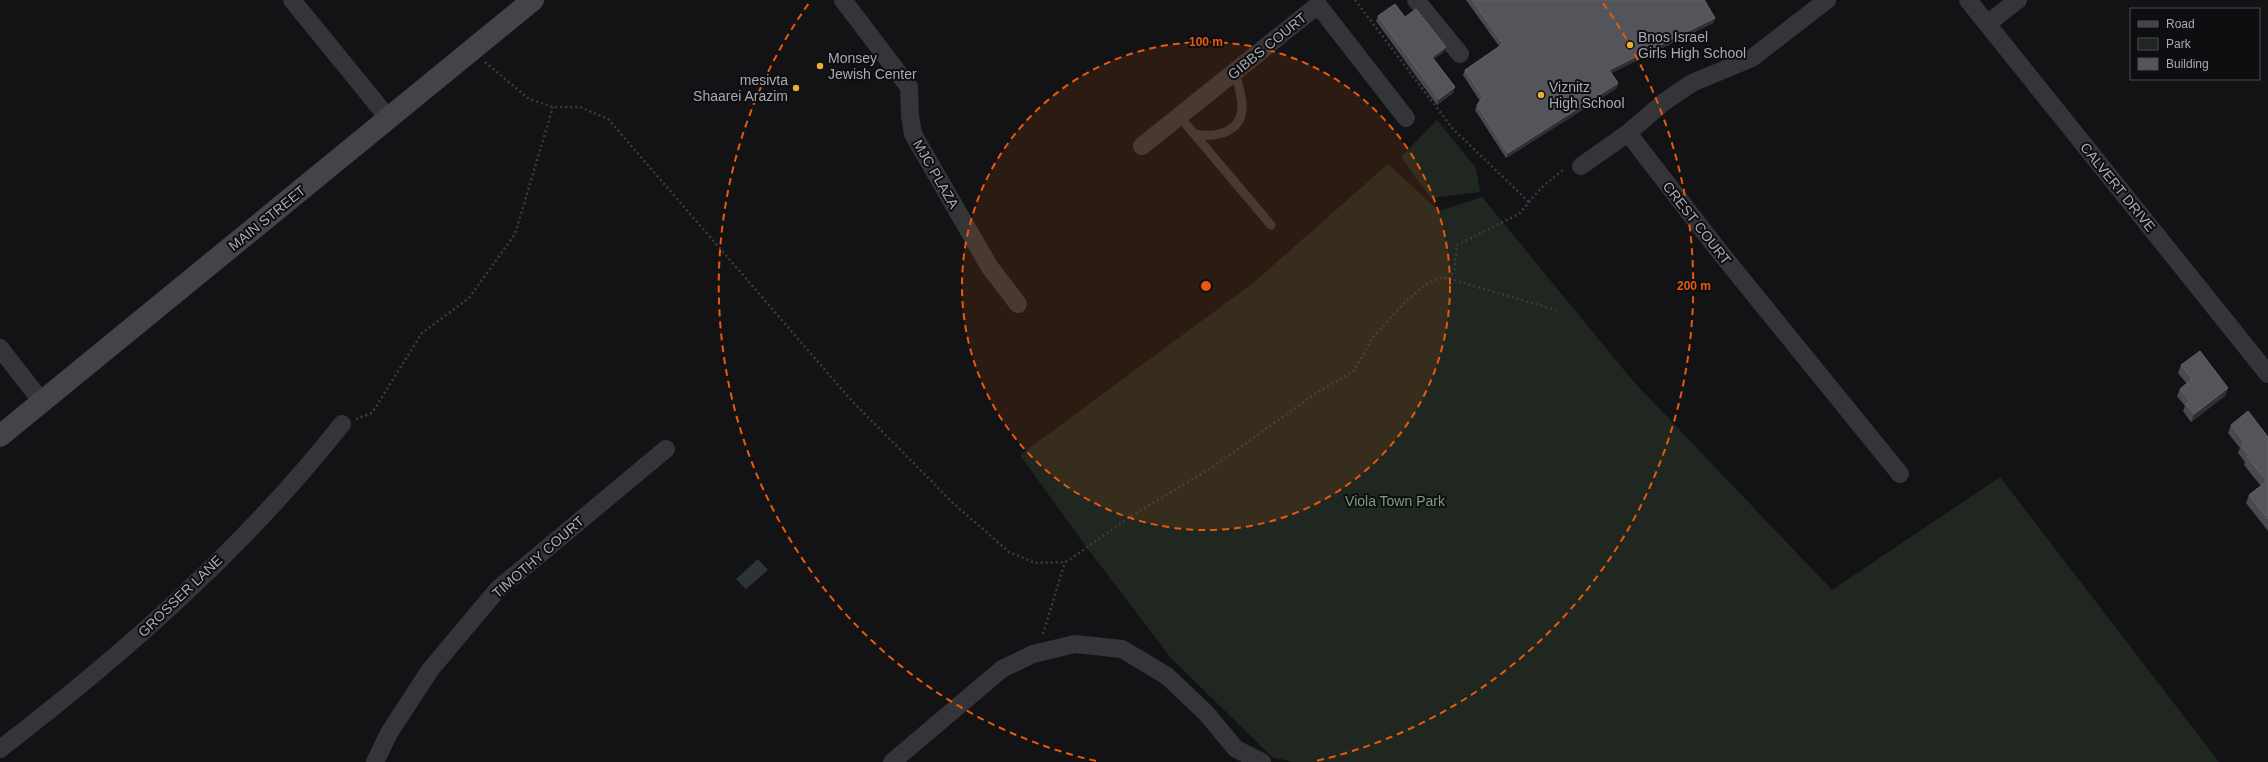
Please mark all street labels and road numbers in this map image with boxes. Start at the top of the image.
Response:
street label: GIBBS COURT [1225,9,1310,82]
street label: MJC PLAZA [910,137,963,212]
street label: CALVERT DRIVE [2077,139,2159,235]
street label: CREST COURT [1660,178,1735,268]
street label: MAIN STREET [225,182,309,254]
street label: TIMOTHY COURT [489,513,587,601]
street label: GROSSER LANE [135,552,225,640]

